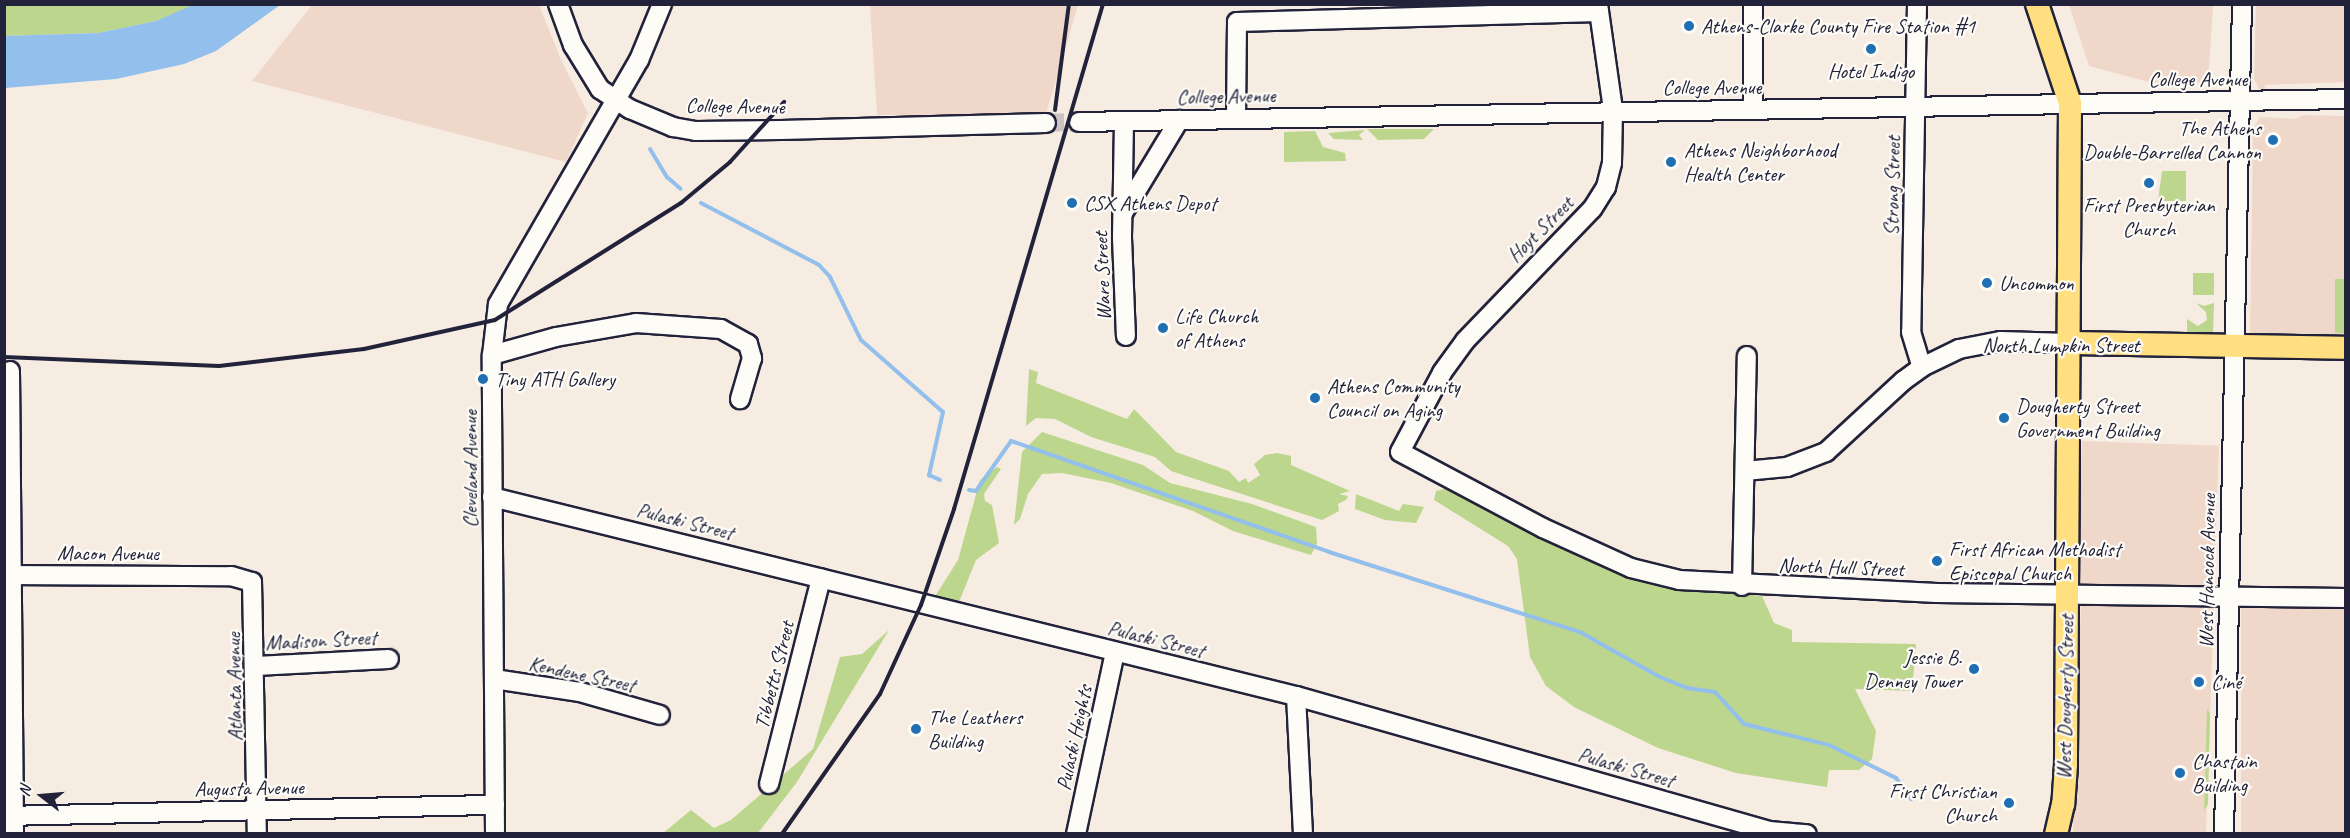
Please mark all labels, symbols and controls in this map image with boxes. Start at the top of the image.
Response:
place label: Athens-Clarke County Fire Station #1 [1701,13,1976,39]
marker: Athens-Clarke County Fire Station #1 [1682,19,1696,33]
marker: Hotel Indigo [1864,42,1878,56]
place label: Hotel Indigo [1828,58,1914,84]
street label: College Avenue [2149,66,2247,92]
street label: College Avenue [1663,74,1761,100]
street label: College Avenue [1176,83,1276,109]
street label: College Avenue [685,93,785,119]
place label: The Athens Double-Barrelled Cannon [2083,115,2261,165]
marker: The Athens Double-Barrelled Cannon [2266,133,2280,147]
street label: Strong Street [1879,136,1905,236]
place label: Athens Neighborhood Health Center [1684,137,1837,187]
marker: Athens Neighborhood Health Center [1662,153,1680,171]
marker: First Presbyterian Church [2142,176,2156,190]
place label: CSX Athens Depot [1084,190,1217,216]
street label: Hoyt Street [1501,190,1579,268]
place label: First Presbyterian Church [2083,192,2215,242]
marker: CSX Athens Depot [1065,196,1079,210]
street label: Ware Street [1088,231,1116,321]
place label: Uncommon [1999,270,2074,296]
marker: Uncommon [1980,276,1994,290]
place label: Life Church of Athens [1175,303,1259,353]
marker: Life Church of Athens [1156,321,1170,335]
street label: North Lumpkin Street [1983,332,2139,358]
place label: Tiny ATH Gallery [495,366,614,392]
marker: Tiny ATH Gallery [476,372,490,386]
place label: Athens Community Council on Aging [1327,373,1460,423]
marker: Athens Community Council on Aging [1308,391,1322,405]
place label: Dougherty Street Government Building [2016,393,2160,443]
street label: Cleveland Avenue [457,410,483,528]
marker: Dougherty Street Government Building [1997,411,2011,425]
street label: West Hancock Avenue [2193,493,2221,649]
street label: Pulaski Street [634,497,736,545]
place label: First African Methodist Episcopal Church [1949,536,2120,586]
street label: Macon Avenue [57,540,159,566]
street label: North Hull Street [1777,552,1905,582]
marker: First African Methodist Episcopal Church [1930,554,1944,568]
street label: West Dougherty Street [2051,614,2079,780]
street label: Pulaski Street [1105,615,1207,663]
street label: Tibbetts Street [748,618,800,732]
street label: Madison Street [265,625,377,655]
street label: Atlanta Avenue [220,633,248,741]
place label: Jessie B. Denney Tower [1865,644,1962,694]
street label: Kendene Street [527,650,637,698]
marker: Jessie B. Denney Tower [1967,662,1981,676]
place label: Ciné [2211,669,2241,695]
marker: Ciné [2192,675,2206,689]
street label: Pulaski Heights [1051,683,1097,793]
place label: The Leathers Building [928,704,1022,754]
marker: The Leathers Building [909,722,923,736]
street label: Pulaski Street [1575,741,1677,793]
place label: Chastain Building [2192,748,2257,798]
north arrow [12,766,72,826]
marker: Chastain Building [2173,766,2187,780]
street label: Augusta Avenue [194,774,304,802]
place label: First Christian Church [1889,778,1997,828]
text: N [14,784,36,799]
marker: First Christian Church [2002,796,2016,810]

